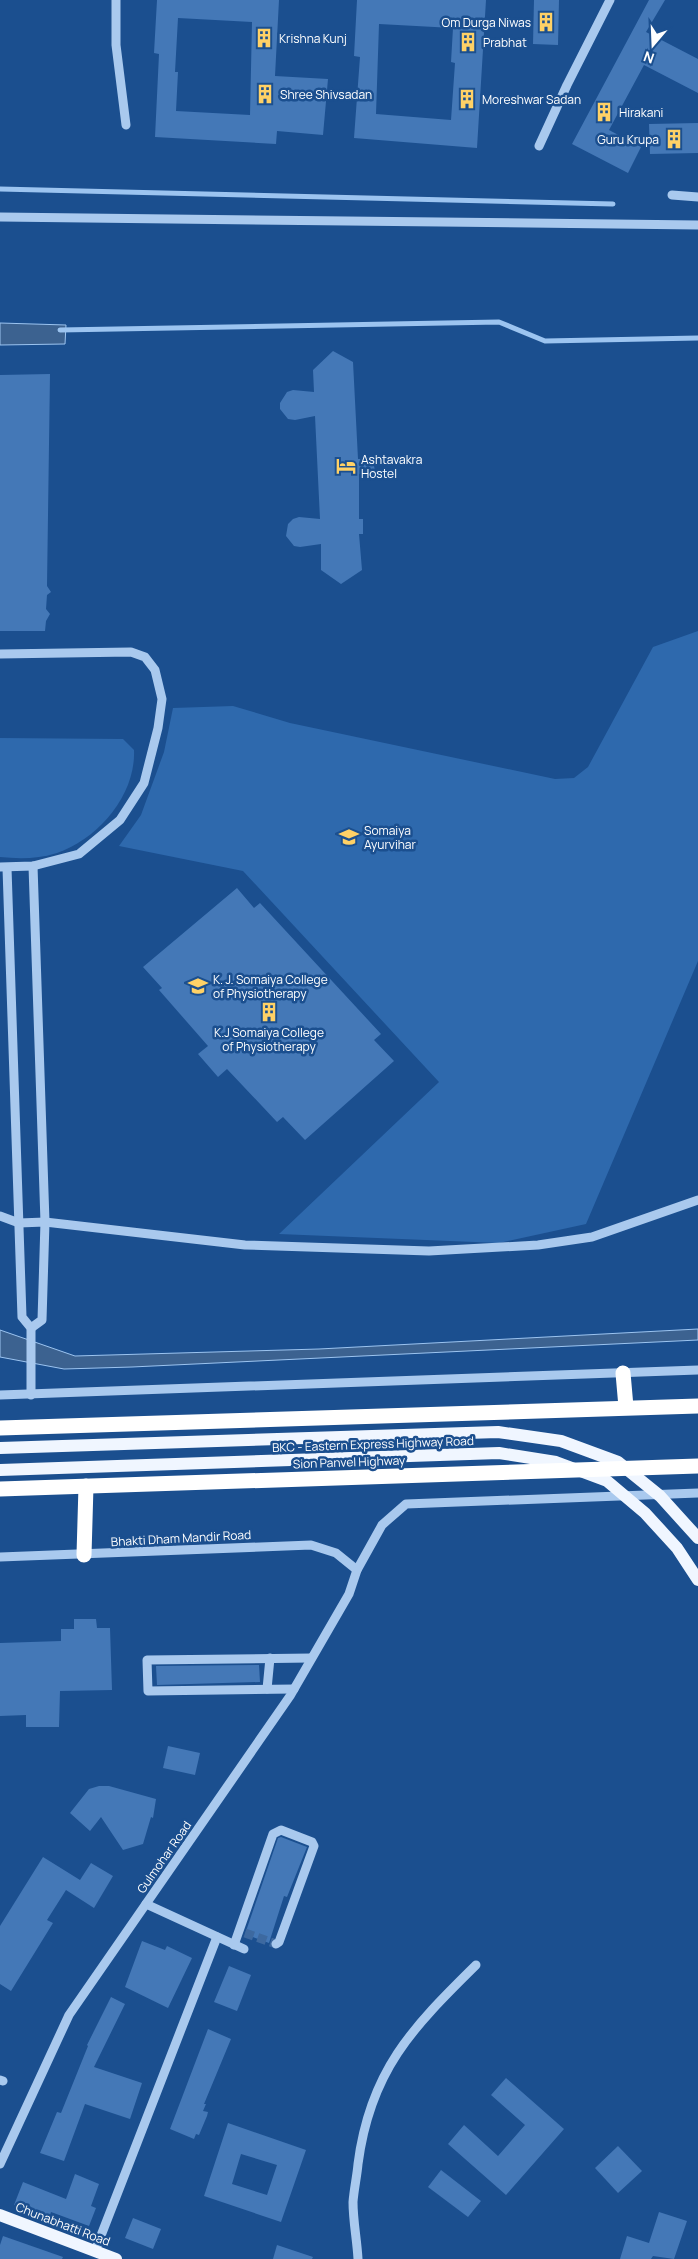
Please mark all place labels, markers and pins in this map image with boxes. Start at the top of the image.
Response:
building icon: Om Durga Niwas [535,11,557,33]
place label: Om Durga Niwas [441,14,531,31]
building icon: Krishna Kunj [253,27,275,49]
place label: Krishna Kunj [279,30,347,47]
building icon: Prabhat [457,31,479,53]
place label: Prabhat [483,34,527,51]
building icon: Shree Shivsadan [254,83,276,105]
place label: Shree Shivsadan [280,86,372,103]
building icon: Moreshwar Sadan [456,88,478,110]
place label: Moreshwar Sadan [482,91,581,108]
building icon: Hirakani [593,101,615,123]
place label: Hirakani [619,104,663,121]
building icon: Guru Krupa [663,128,685,150]
place label: Guru Krupa [597,131,659,148]
place label: Ashtavakra Hostel [361,451,422,482]
hotel icon: Ashtavakra Hostel [335,455,357,477]
place label: Somaiya Ayurvihar [364,822,416,853]
school or university icon: Somaiya Ayurvihar [338,826,360,848]
place label: K. J. Somaiya College of Physiotherapy [213,971,328,1002]
school or university icon: K. J. Somaiya College of Physiotherapy [187,975,209,997]
building icon: K.J Somaiya College of Physiotherapy [258,1001,280,1023]
place label: K.J Somaiya College of Physiotherapy [214,1024,324,1055]

